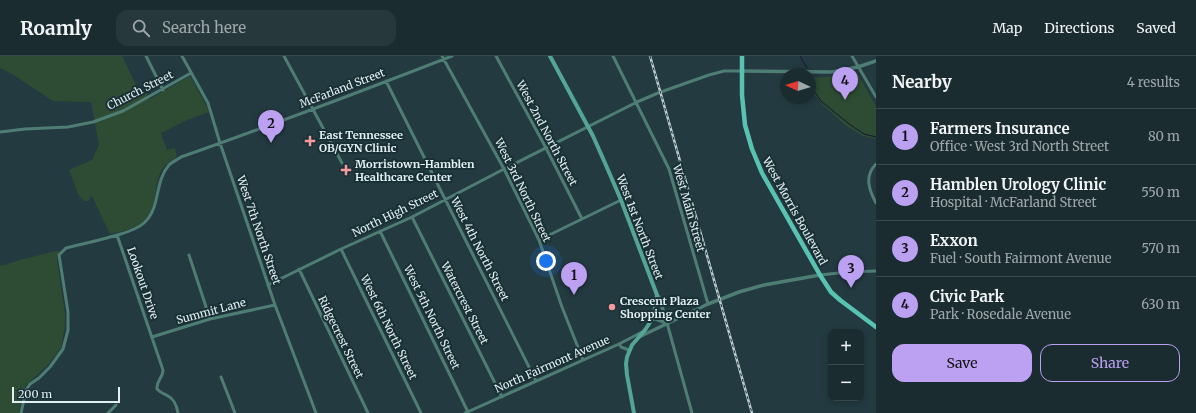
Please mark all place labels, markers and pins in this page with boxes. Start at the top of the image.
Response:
pin: 4 [832,67,858,100]
pin: 2 [258,110,284,143]
place label: East Tennessee OB/GYN Clinic [319,128,403,155]
marker: East Tennessee OB/GYN Clinic [304,135,316,147]
place label: Morristown-Hamblen Healthcare Center [355,157,475,184]
marker: Morristown-Hamblen Healthcare Center [340,164,352,176]
pin: 3 [838,255,864,288]
pin: 1 [561,262,587,295]
place label: Crescent Plaza Shopping Center [620,294,711,321]
marker: Crescent Plaza Shopping Center [607,302,617,312]

